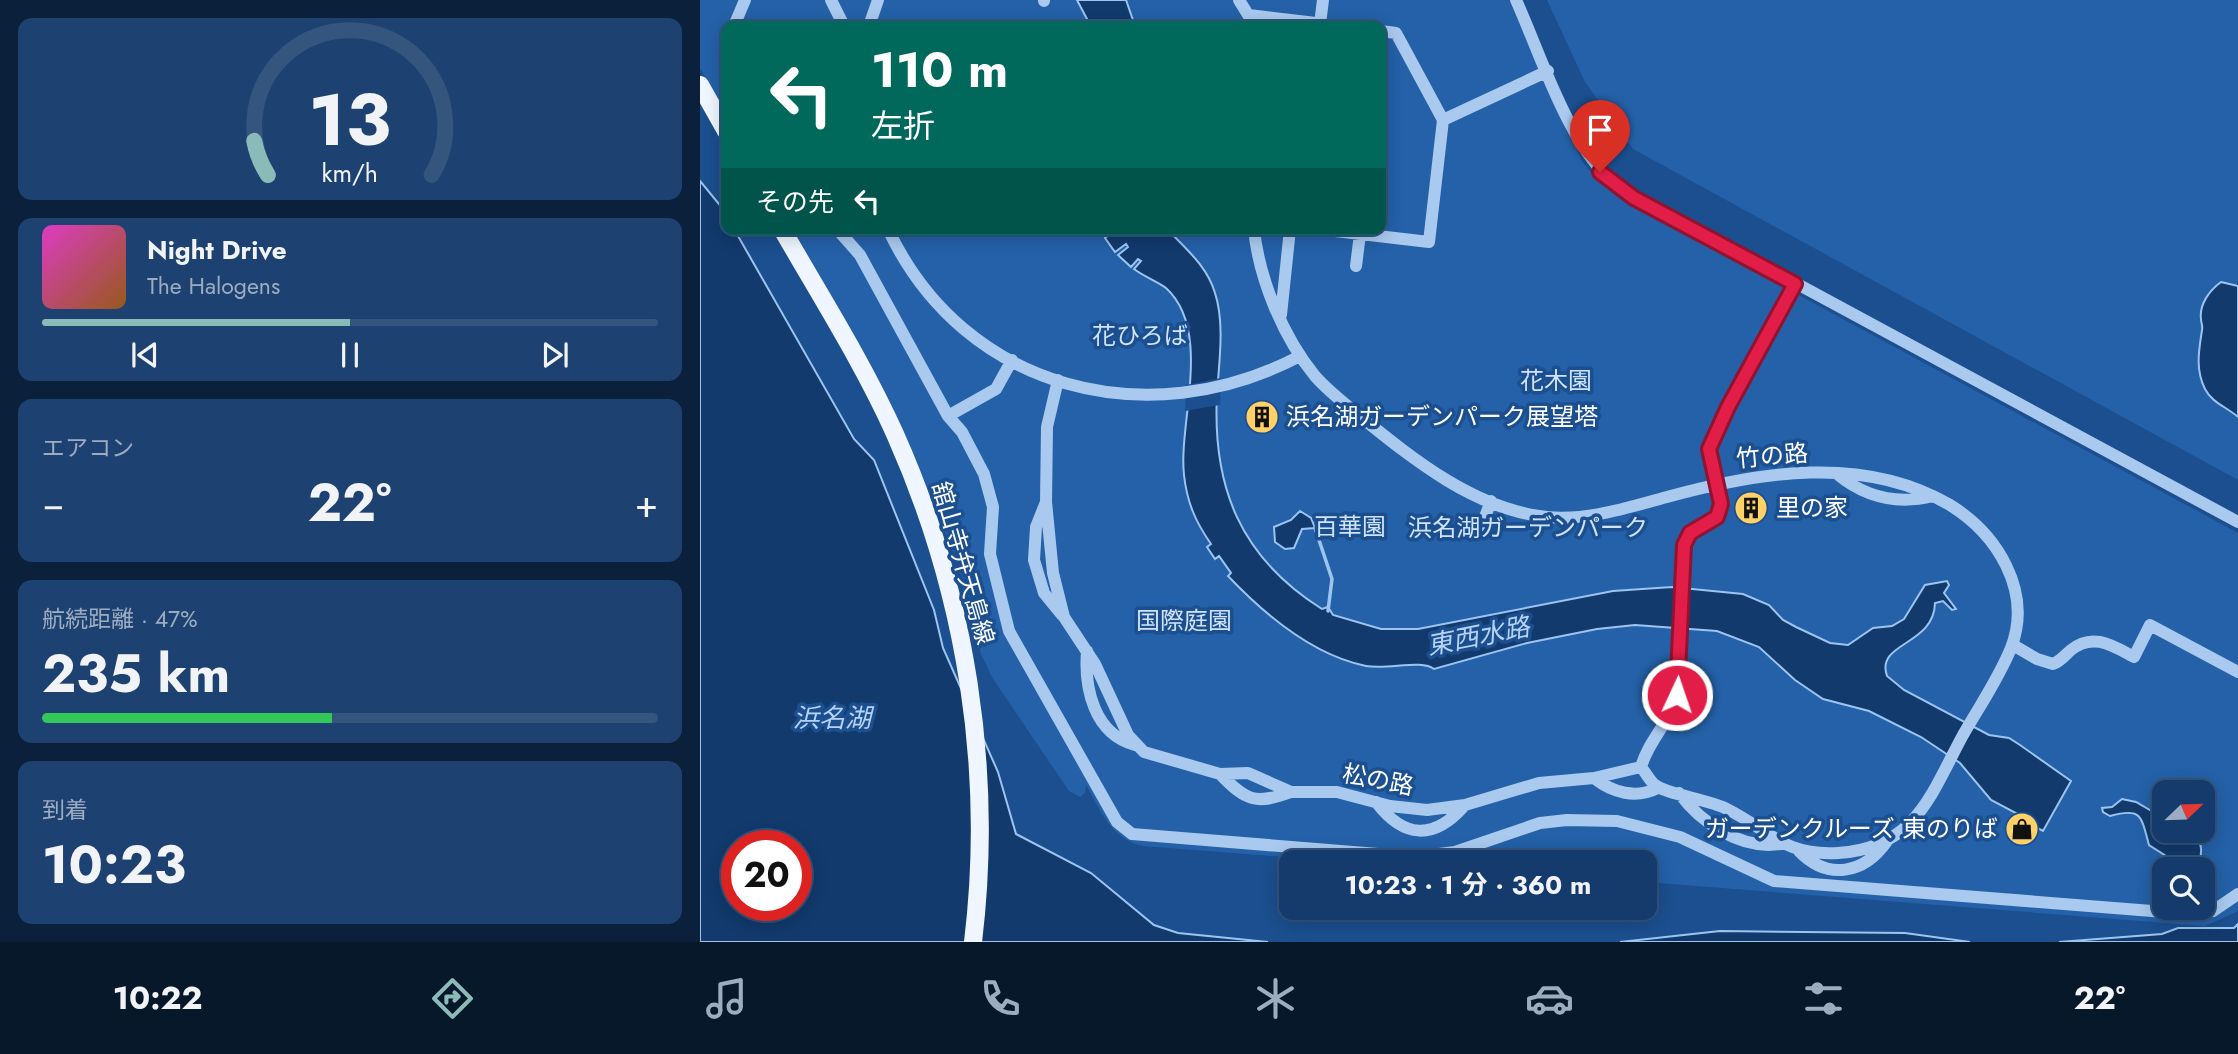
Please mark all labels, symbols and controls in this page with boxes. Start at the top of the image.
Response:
text: 110 m [871,35,1008,105]
icon: left [756,49,847,140]
text: 13 [309,67,391,172]
pin [1570,100,1630,172]
text: 左折 [871,103,935,149]
icon: arrive [1581,111,1619,149]
text: km/h [322,155,378,191]
icon: left [848,182,886,220]
text: その先 [756,183,834,221]
text: Night Drive [147,231,287,269]
text: The Halogens [147,269,280,303]
park label: 花ひろば [1092,318,1188,353]
icon: previous [126,336,164,374]
icon: pause [331,336,369,374]
icon: next [536,336,574,374]
park label: 花木園 [1520,363,1592,398]
building icon: 浜名湖ガーデンパーク展望塔 [1243,398,1281,436]
place label: 浜名湖ガーデンパーク展望塔 [1286,399,1598,434]
text: エアコン [42,431,134,465]
street label: 竹の路 [1735,435,1809,476]
text: 22° [308,465,391,541]
text: − [42,476,64,531]
text: + [635,476,658,531]
street label: 舘山寺弁天島線 [924,477,1003,648]
building icon: 里の家 [1732,489,1770,527]
place label: 里の家 [1776,490,1848,525]
park label: 百華園 [1314,509,1386,544]
park label: 浜名湖ガーデンパーク [1408,510,1648,545]
text: 航続距離 · 47% [42,602,197,636]
park label: 国際庭園 [1136,603,1232,638]
water label: 東西水路 [1423,607,1535,665]
text: 235 km [42,636,230,712]
position arrow [1640,658,1714,732]
water label: 浜名湖 [793,699,875,737]
street label: 松の路 [1339,755,1417,804]
north arrow [2152,780,2216,844]
map controls [2152,780,2215,920]
text: 到着 [42,793,88,827]
shop icon: ガーデンクルーズ 東のりば [2003,810,2041,848]
place label: ガーデンクルーズ 東のりば [1705,811,1998,846]
text: 10:23 [42,827,186,903]
speed limit sign: 20 [721,830,812,921]
button: search [2152,857,2215,920]
text: 10:23 · 1 分 · 360 m [1345,866,1591,904]
icon: directions [428,974,477,1023]
icon: music [702,974,751,1023]
icon: phone [976,974,1025,1023]
icon: climate [1251,974,1300,1023]
icon: car [1525,974,1574,1023]
icon: filters [1799,974,1848,1023]
text: 10:22 [113,975,202,1021]
text: 22° [2074,975,2125,1021]

